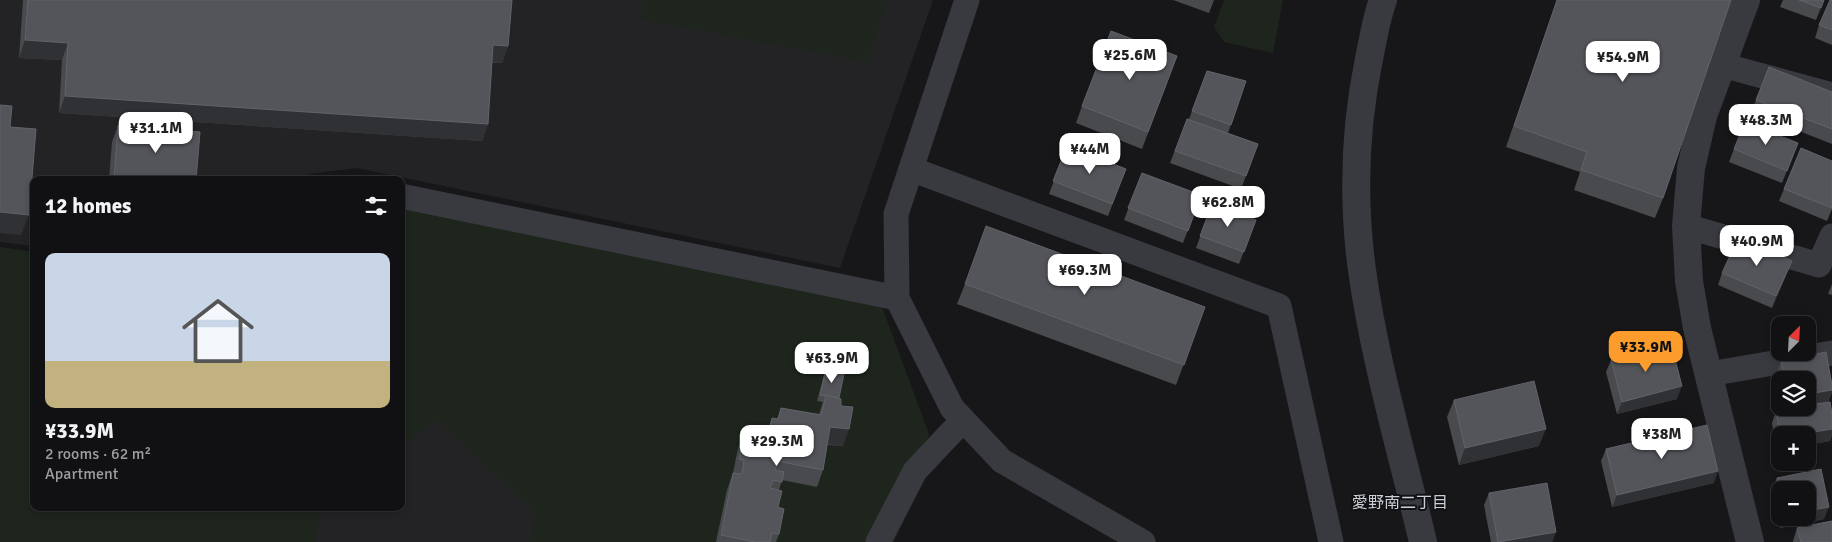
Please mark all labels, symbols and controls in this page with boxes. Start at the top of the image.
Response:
pin: ¥25.6M [1089,38,1171,81]
pin: ¥54.9M [1582,41,1664,83]
text: ¥25.6M [1104,45,1156,65]
text: ¥54.9M [1597,47,1649,67]
pin: ¥48.3M [1725,104,1807,146]
text: ¥48.3M [1740,110,1792,130]
pin: ¥31.1M [115,112,197,154]
text: ¥31.1M [130,118,182,138]
pin: ¥44M [1060,132,1120,175]
text: ¥44M [1070,139,1110,159]
pin: ¥62.8M [1187,186,1269,228]
icon: filters [362,192,390,220]
text: ¥62.8M [1202,192,1254,212]
text: 12 homes [45,193,131,219]
pin: ¥40.9M [1716,224,1798,267]
text: ¥40.9M [1731,231,1783,251]
pin: ¥69.3M [1044,254,1126,296]
text: ¥69.3M [1059,260,1111,280]
icon: home [173,286,263,376]
north arrow [1771,316,1816,361]
map controls [1771,316,1816,526]
pin: ¥33.9M [1605,330,1687,373]
text: ¥33.9M [1620,337,1672,357]
pin: ¥63.9M [791,342,873,384]
text: ¥63.9M [806,348,858,368]
button: layers [1771,371,1816,416]
text: ¥33.9M [45,418,114,444]
pin: ¥38M [1632,418,1692,460]
pin: ¥29.3M [736,424,818,467]
text: ¥38M [1642,424,1682,444]
button: + [1771,426,1816,471]
text: ¥29.3M [751,431,803,451]
text: 2 rooms · 62 m² [45,444,151,464]
text: Apartment [45,464,118,484]
button: − [1771,481,1816,526]
district label: 愛野南二丁目 [1352,493,1448,513]

